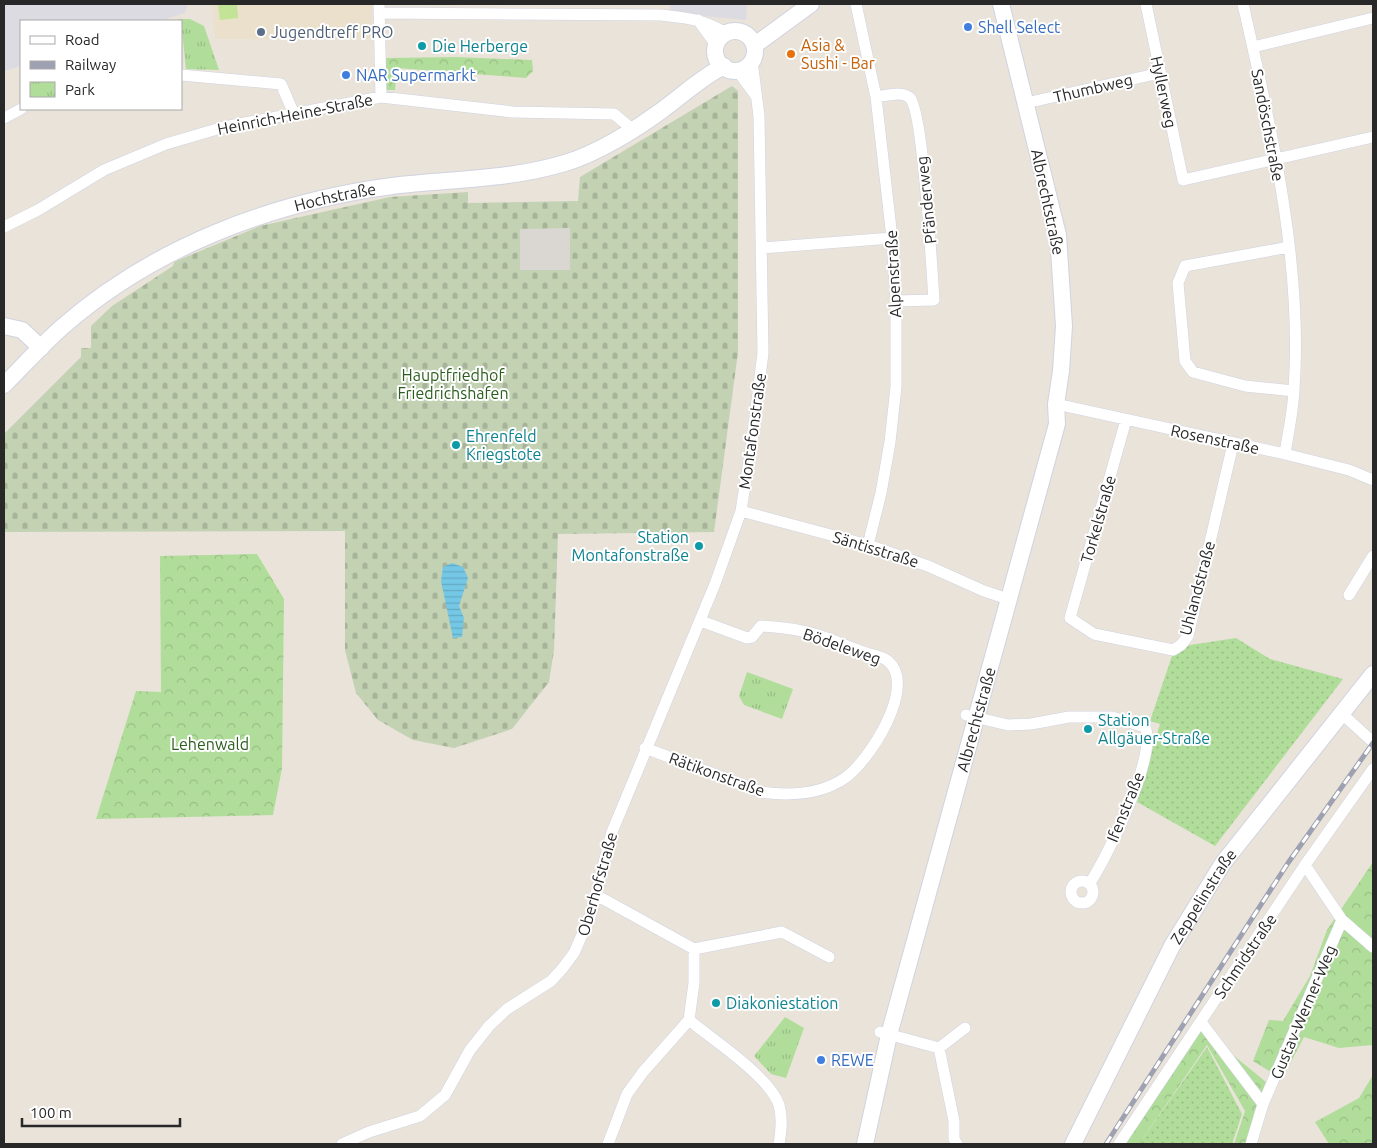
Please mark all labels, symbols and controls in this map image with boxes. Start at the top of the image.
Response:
place label: Shell Select [978,18,1061,36]
legend [20,20,182,110]
marker: Shell Select [962,21,974,33]
place label: Jugendtreff PRO [271,23,394,41]
marker: Jugendtreff PRO [255,26,267,38]
text: Road [65,31,100,48]
place label: Asia & Sushi - Bar [801,36,875,72]
place label: Die Herberge [432,37,528,55]
marker: Die Herberge [416,40,428,52]
marker: Asia & Sushi - Bar [785,48,797,60]
street label: Hyllerweg [1148,54,1180,130]
text: Railway [65,56,116,73]
place label: NAR Supermarkt [356,66,476,84]
street label: Sandöschstraße [1248,67,1288,183]
marker: NAR Supermarkt [340,69,352,81]
street label: Thumbweg [1052,70,1134,106]
text: Park [65,81,95,98]
street label: Heinrich-Heine-Straße [216,90,374,138]
street label: Albrechtstraße [1028,147,1068,257]
street label: Pfänderweg [912,155,940,245]
street label: Hochstraße [292,179,377,214]
street label: Alpenstraße [882,230,904,318]
park label: Hauptfriedhof Friedrichshafen [397,366,509,402]
street label: Montafonstraße [735,372,769,490]
street label: Rosenstraße [1169,421,1261,457]
place label: Ehrenfeld Kriegstote [466,427,541,463]
marker: Ehrenfeld Kriegstote [450,439,462,451]
street label: Torkelstraße [1077,473,1119,565]
street label: Säntisstraße [831,527,921,571]
place label: Station Montafonstraße [572,528,689,564]
street label: Uhlandstraße [1176,539,1218,637]
marker: Station Montafonstraße [693,540,705,552]
street label: Bödeleweg [801,624,883,668]
street label: Albrechtstraße [953,665,999,774]
place label: Station Allgäuer-Straße [1098,711,1210,747]
marker: Station Allgäuer-Straße [1082,723,1094,735]
park label: Lehenwald [171,735,249,753]
street label: Rätikonstraße [667,748,767,800]
street label: Ifenstraße [1103,769,1147,845]
street label: Oberhofstraße [574,830,620,938]
street label: Zeppelinstraße [1167,845,1240,947]
street label: Schmidstraße [1210,910,1280,1002]
street label: Gustav-Werner-Weg [1267,942,1339,1082]
place label: Diakoniestation [726,994,838,1012]
marker: Diakoniestation [710,997,722,1009]
place label: REWE [831,1051,874,1069]
marker: REWE [815,1054,827,1066]
scale bar [22,1096,180,1128]
text: 100 m [30,1104,72,1121]

